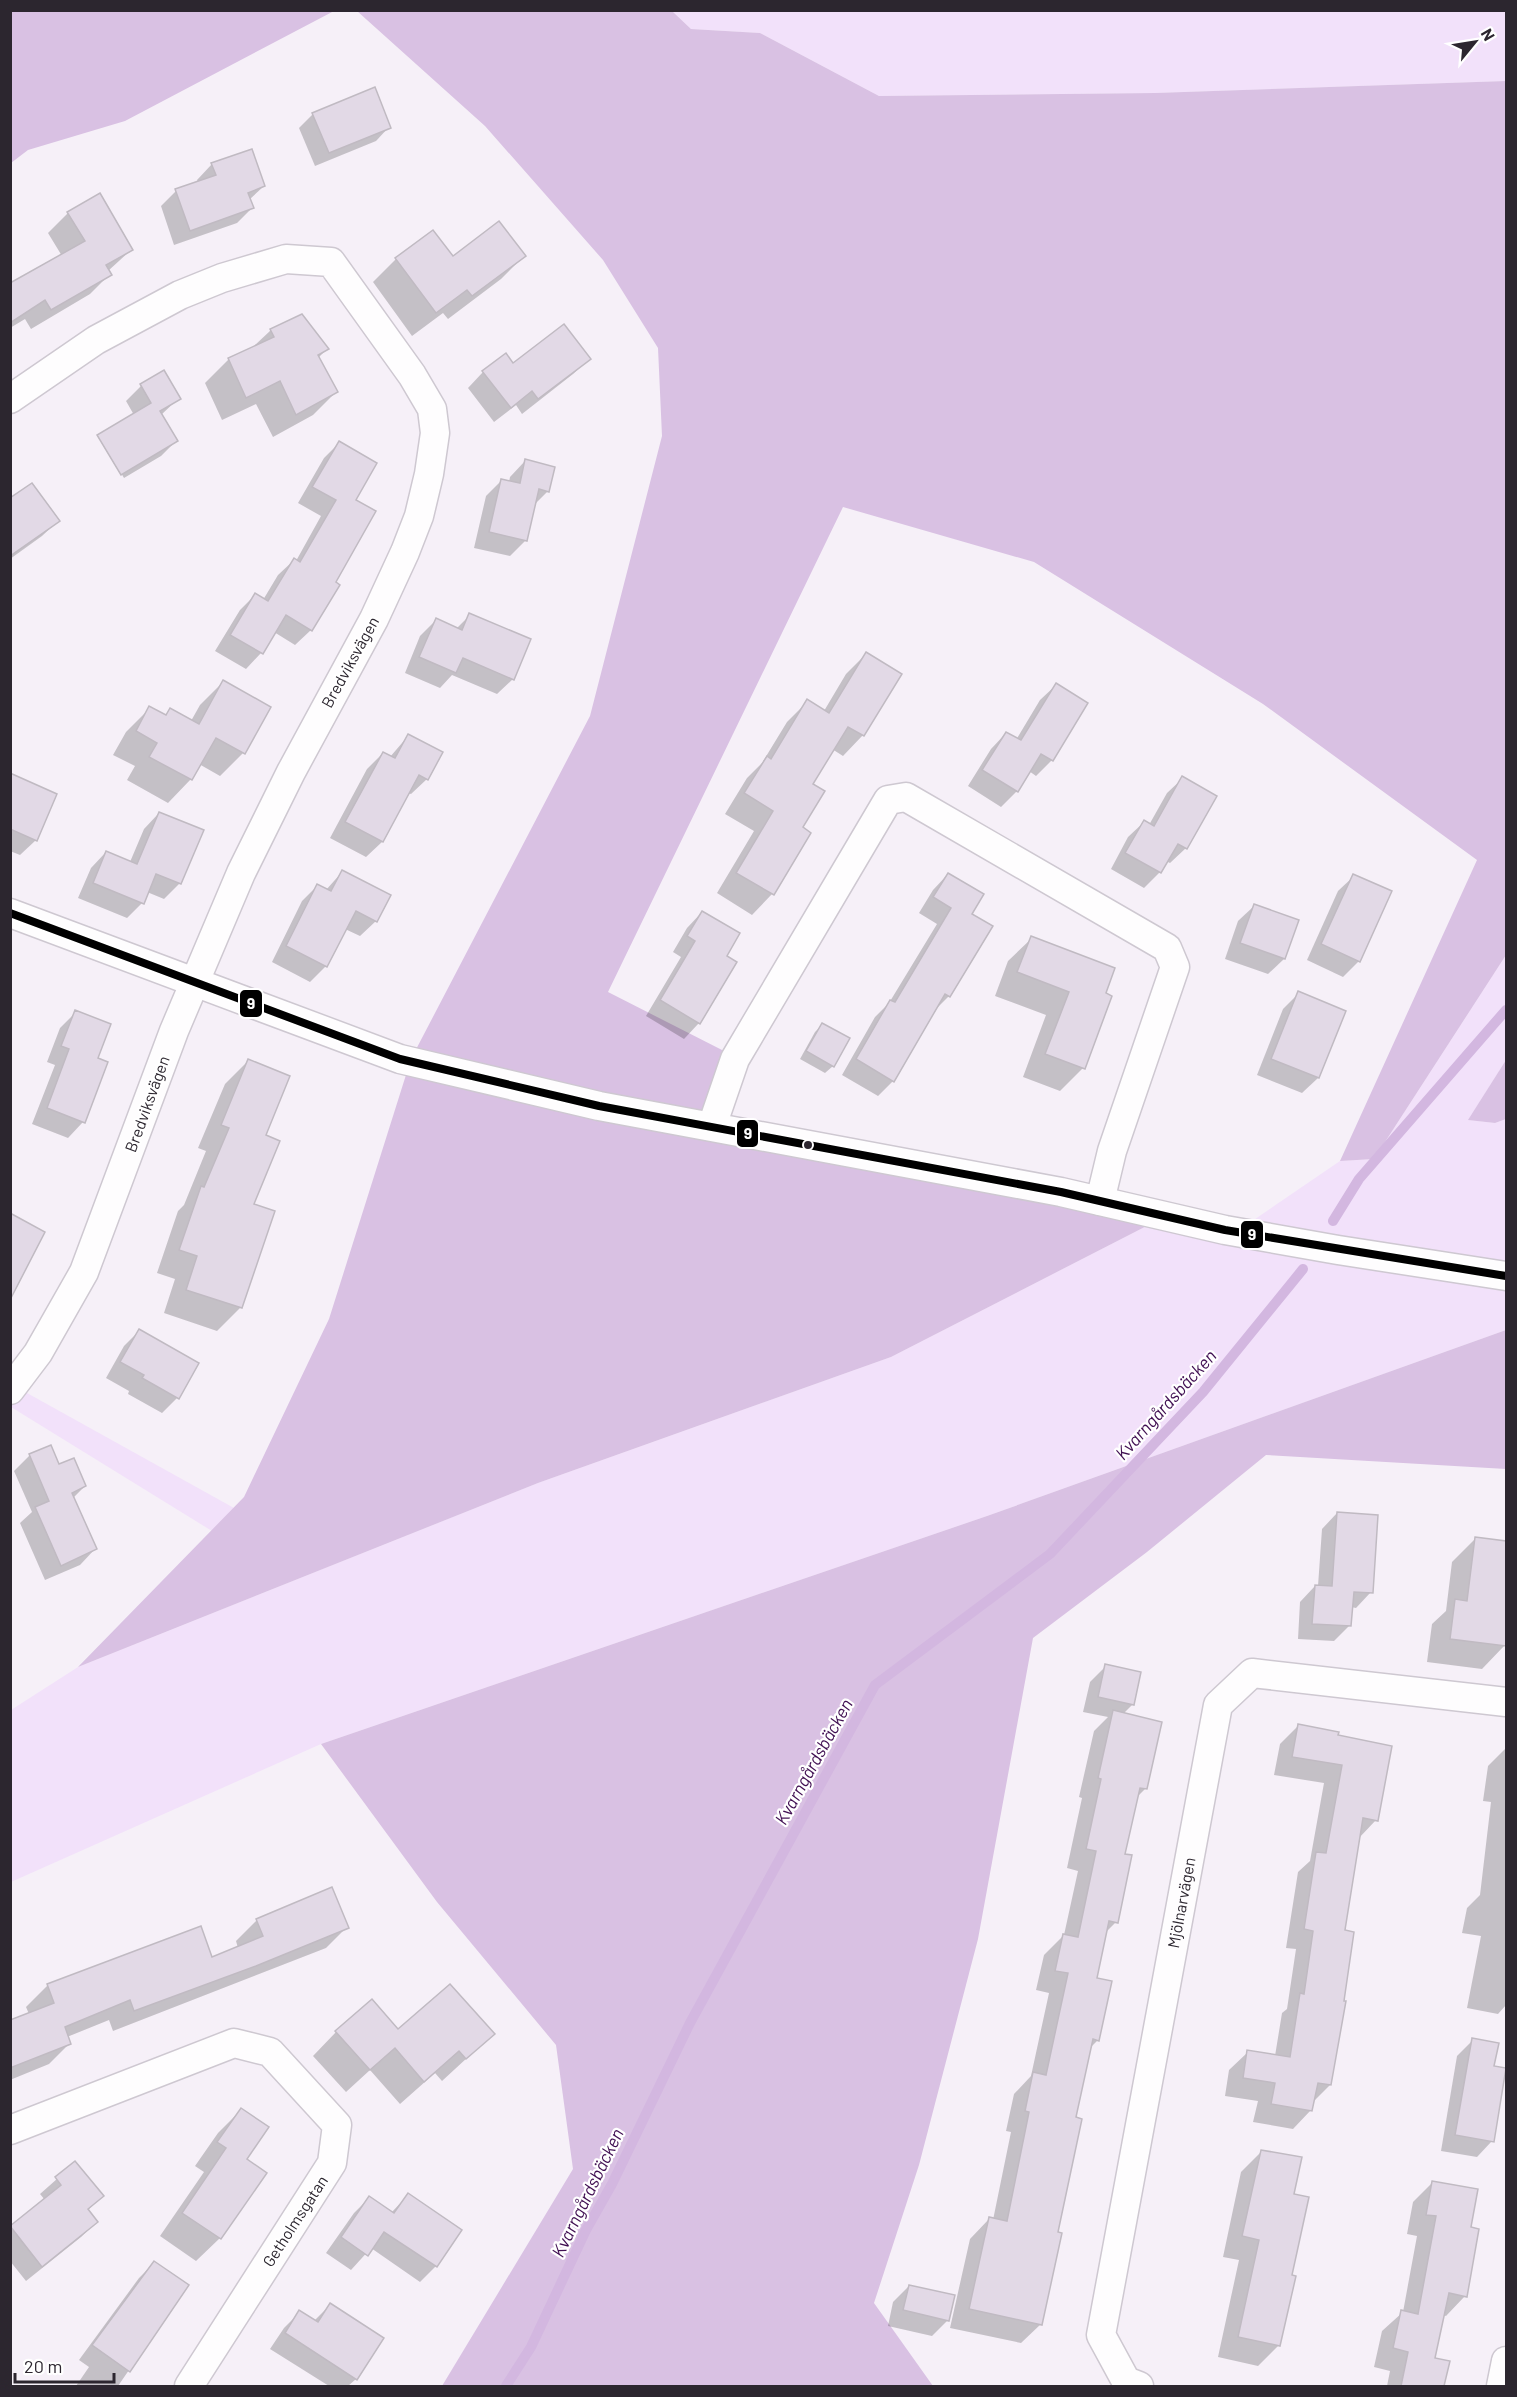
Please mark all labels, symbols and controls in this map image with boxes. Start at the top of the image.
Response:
north arrow [1445,12,1505,72]
text: N [1478,25,1499,44]
street label: Bredviksvägen [317,613,382,711]
line badge: 9 [239,989,263,1018]
text: 9 [247,993,255,1012]
street label: Bredviksvägen [120,1053,173,1155]
line badge: 9 [736,1119,759,1148]
text: 9 [744,1123,752,1142]
unlabelled marker [802,1139,814,1151]
line badge: 9 [1240,1220,1264,1249]
text: 9 [1248,1224,1256,1243]
water label: Kvarngårdsbäcken [1110,1345,1220,1464]
water label: Kvarngårdsbäcken [769,1695,857,1828]
street label: Mjölnarvägen [1163,1856,1199,1950]
water label: Kvarngårdsbäcken [546,2125,628,2260]
street label: Getholmsgatan [258,2171,331,2270]
scale bar [15,2346,114,2384]
text: 20 m [24,2355,62,2377]

